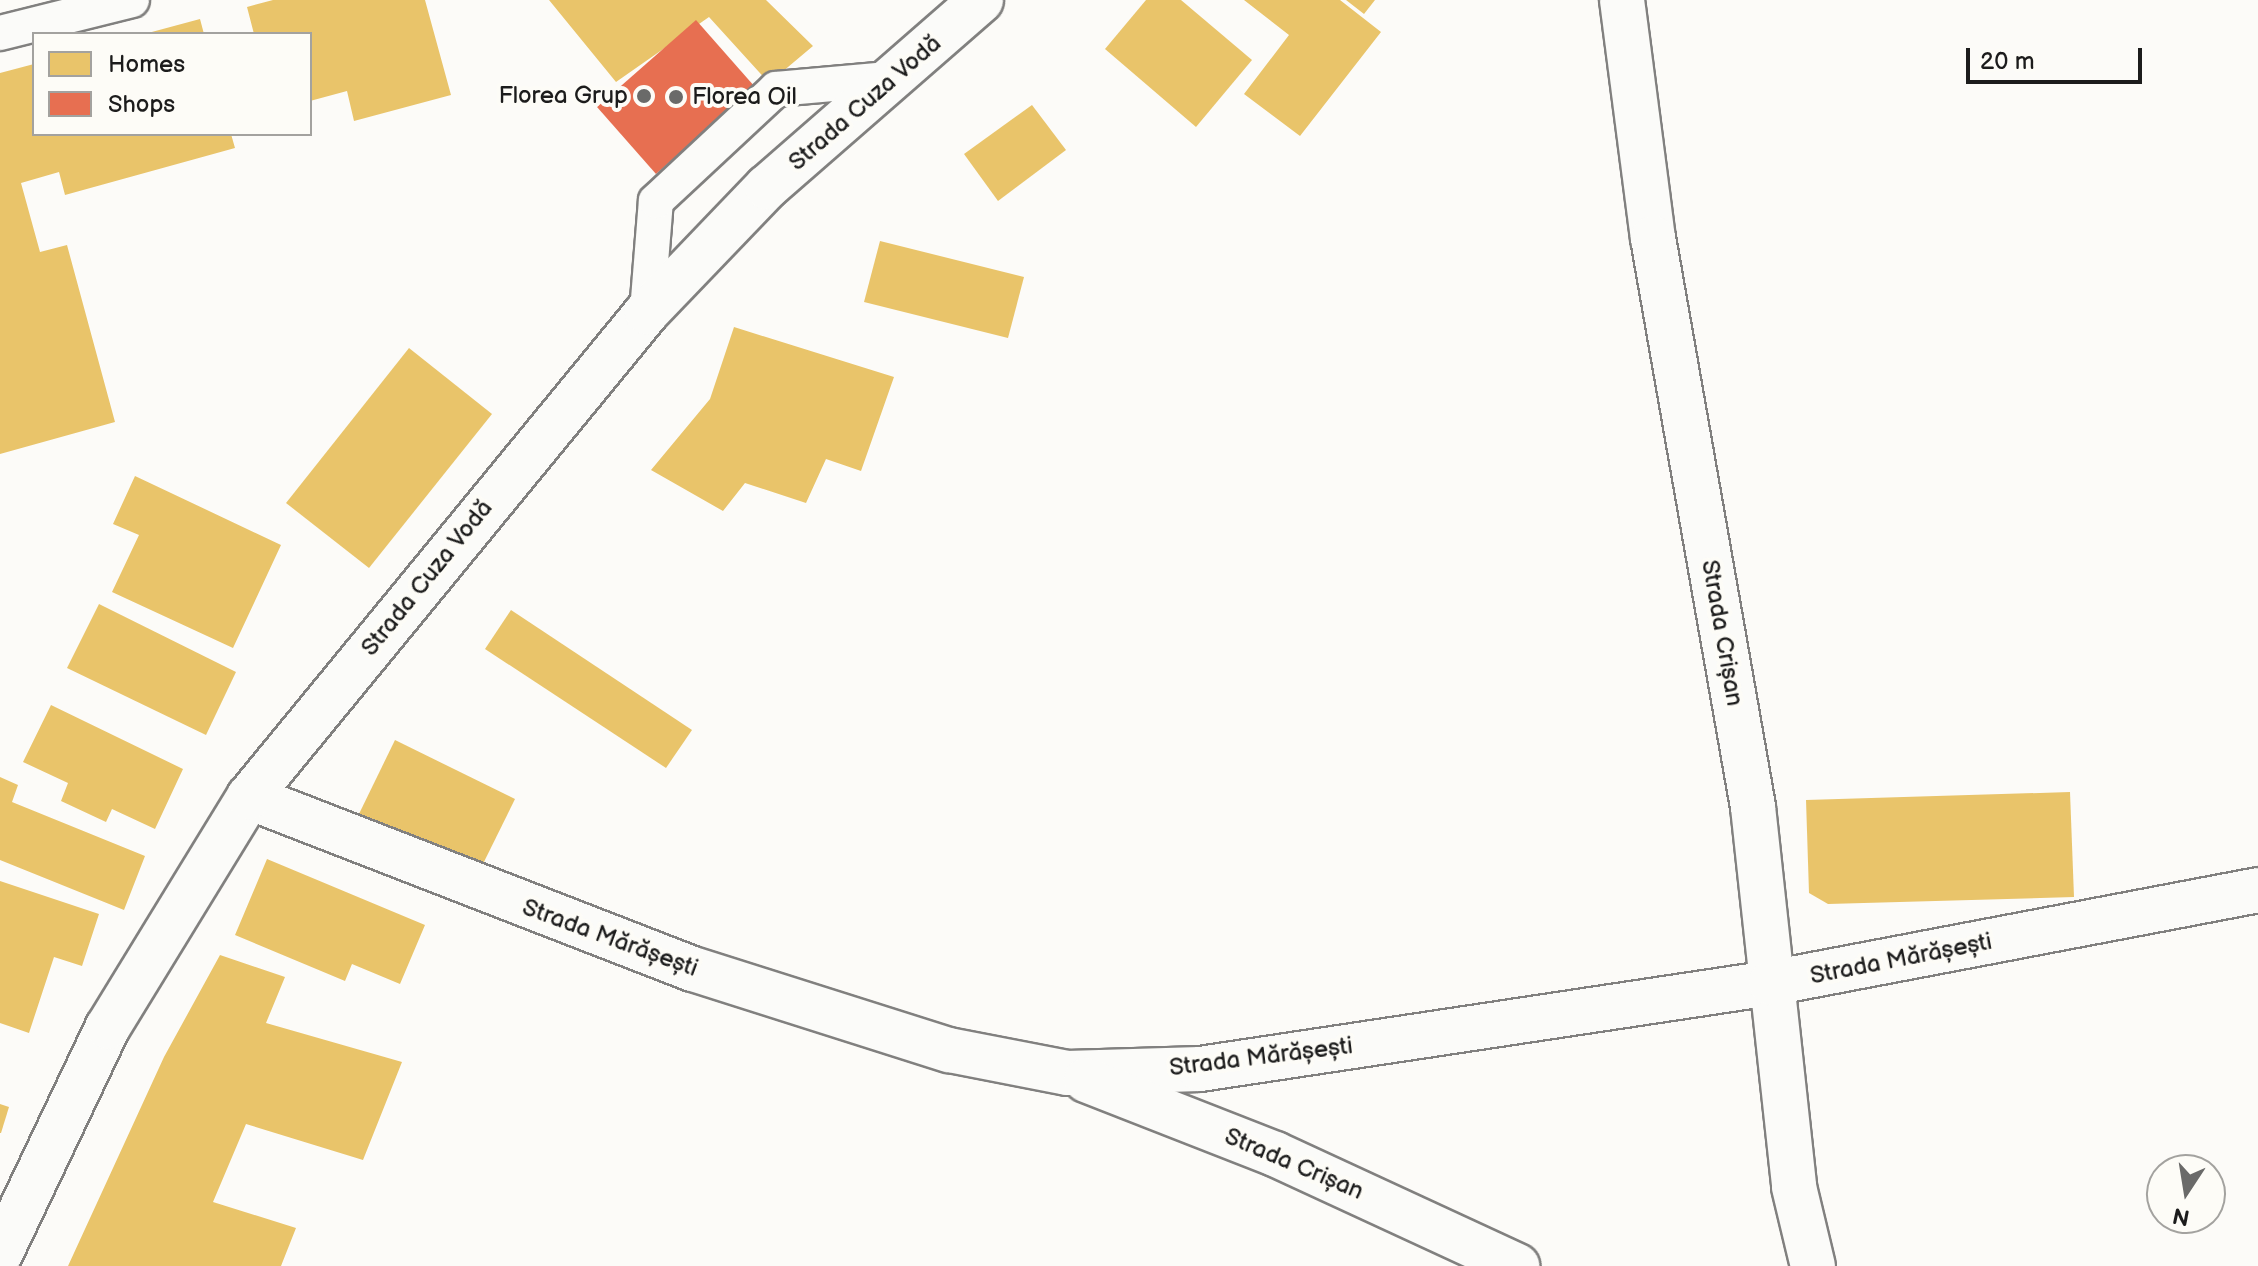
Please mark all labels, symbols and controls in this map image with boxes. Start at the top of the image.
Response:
street label: Strada Cuza Vodă [783,29,947,177]
legend [32,32,312,136]
scale bar [1970,32,2146,82]
text: 20 m [1980,47,2035,76]
text: Homes [108,50,185,79]
place label: Florea Grup [498,82,628,110]
place label: Florea Oil [692,83,797,111]
marker: Florea Grup [635,87,653,105]
marker: Florea Oil [667,88,685,106]
text: Shops [108,90,175,119]
street label: Strada Cuza Vodă [355,494,499,662]
street label: Strada Crișan [1695,558,1749,708]
street label: Strada Mărășești [518,893,702,983]
street label: Strada Mărășești [1808,927,1994,991]
street label: Strada Mărășești [1168,1031,1354,1083]
street label: Strada Crișan [1220,1122,1368,1206]
north arrow [2146,1154,2226,1234]
text: N [2170,1201,2192,1231]

